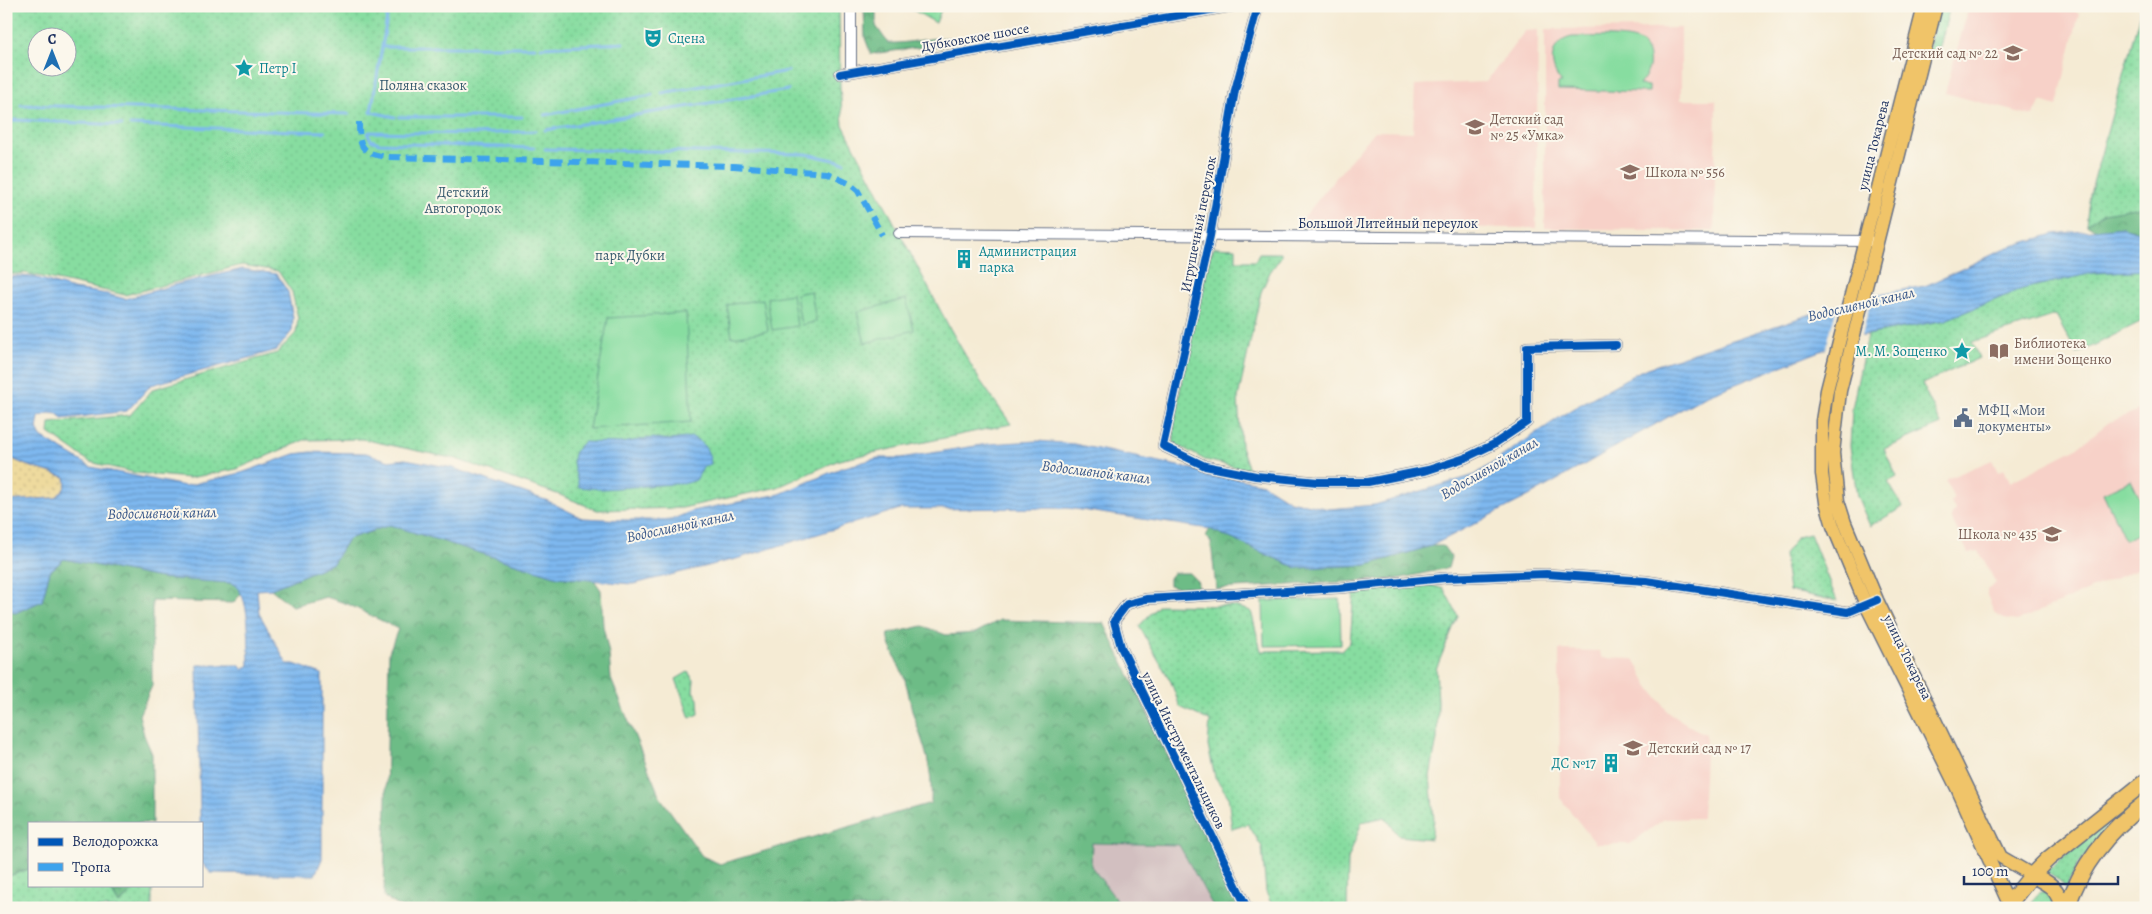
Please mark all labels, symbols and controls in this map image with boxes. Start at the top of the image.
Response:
street label: Дубковское шоссе [920,19,1031,56]
theatre icon: Сцена [642,27,664,49]
north arrow [28,28,78,78]
place label: Сцена [668,29,706,48]
text: С [48,30,57,49]
school or university icon: Детский сад № 22 [2002,42,2024,64]
place label: Детский сад № 22 [1893,44,1998,63]
place icon: Петр I [233,57,255,79]
place label: Петр I [259,59,296,78]
park label: Поляна сказок [379,76,467,95]
street label: улица Токарева [1853,97,1894,193]
place label: Детский сад № 25 «Умка» [1490,110,1564,145]
school or university icon: Детский сад № 25 «Умка» [1464,116,1486,138]
street label: Игрушечный переулок [1176,154,1221,294]
school or university icon: Школа № 556 [1619,161,1641,183]
place label: Школа № 556 [1645,163,1725,182]
park label: Детский Автогородок [424,183,501,218]
street label: Большой Литейный переулок [1298,214,1478,233]
place label: Администрация парка [978,242,1077,277]
park label: парк Дубки [595,246,665,265]
building icon: Администрация парка [953,248,975,270]
water label: Водосливной канал [1806,282,1917,326]
place label: Библиотека имени Зощенко [2014,334,2112,369]
place icon: М. М. Зощенко [1951,340,1973,362]
library icon: Библиотека имени Зощенко [1988,340,2010,362]
place label: М. М. Зощенко [1855,342,1947,361]
place label: МФЦ «Мои документы» [1977,401,2051,436]
public building icon: МФЦ «Мои документы» [1952,407,1974,429]
water label: Водосливной канал [1437,432,1541,504]
water label: Водосливной канал [1041,455,1152,489]
water label: Водосливной канал [107,502,217,524]
water label: Водосливной канал [625,505,736,547]
school or university icon: Школа № 435 [2041,523,2063,545]
place label: Школа № 435 [1958,525,2037,544]
street label: улица Токарева [1878,610,1937,704]
street label: улица Инструментальщиков [1137,667,1230,832]
school or university icon: Детский сад № 17 [1622,737,1644,759]
place label: Детский сад № 17 [1648,739,1751,758]
building icon: ДС №17 [1600,752,1622,774]
place label: ДС №17 [1552,754,1596,773]
legend [28,822,202,886]
text: Велодорожка [72,831,159,851]
scale bar [1964,854,2118,886]
text: Тропа [72,857,111,877]
text: 100 m [1972,861,2009,881]

